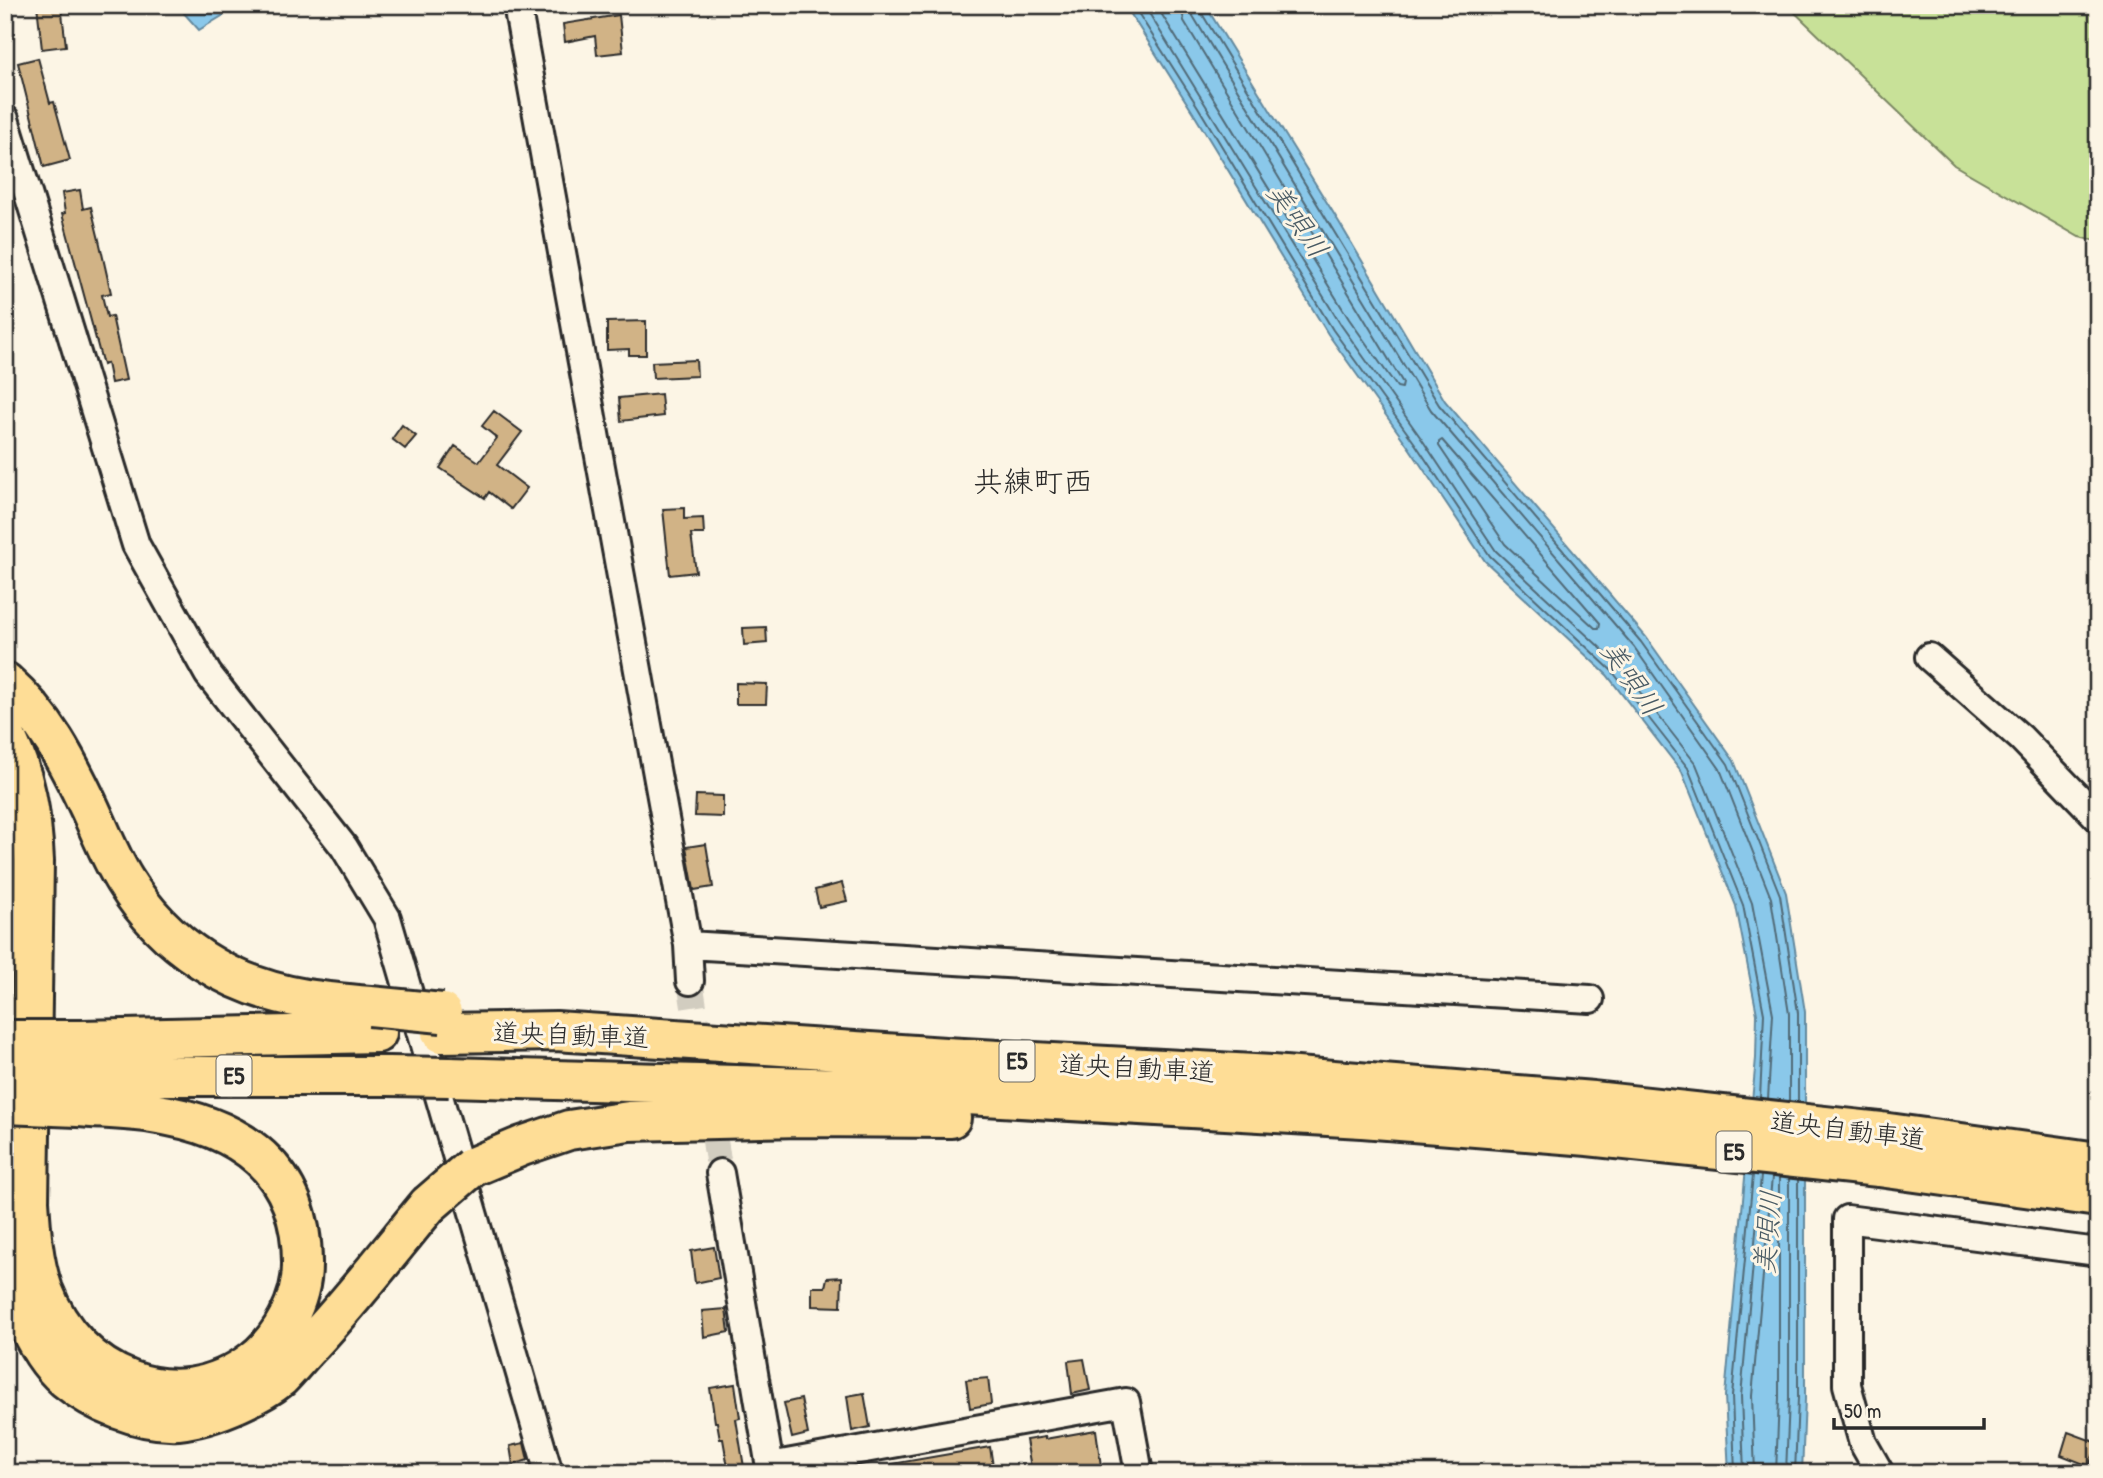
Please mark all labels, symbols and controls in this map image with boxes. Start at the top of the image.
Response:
water label: 美唄川 [1258,175,1338,265]
district label: 共練町西 [973,461,1093,501]
water label: 美唄川 [1592,633,1672,723]
street label: 道央自動車道 [492,1014,650,1055]
road number: E5 [1000,1041,1034,1082]
street label: 道央自動車道 [1058,1046,1216,1089]
road number: E5 [216,1056,252,1096]
street label: 道央自動車道 [1769,1103,1928,1156]
road number: E5 [1716,1132,1752,1172]
water label: 美唄川 [1744,1188,1790,1276]
scale bar [1834,1387,1984,1431]
text: 50 m [1844,1396,1881,1425]

